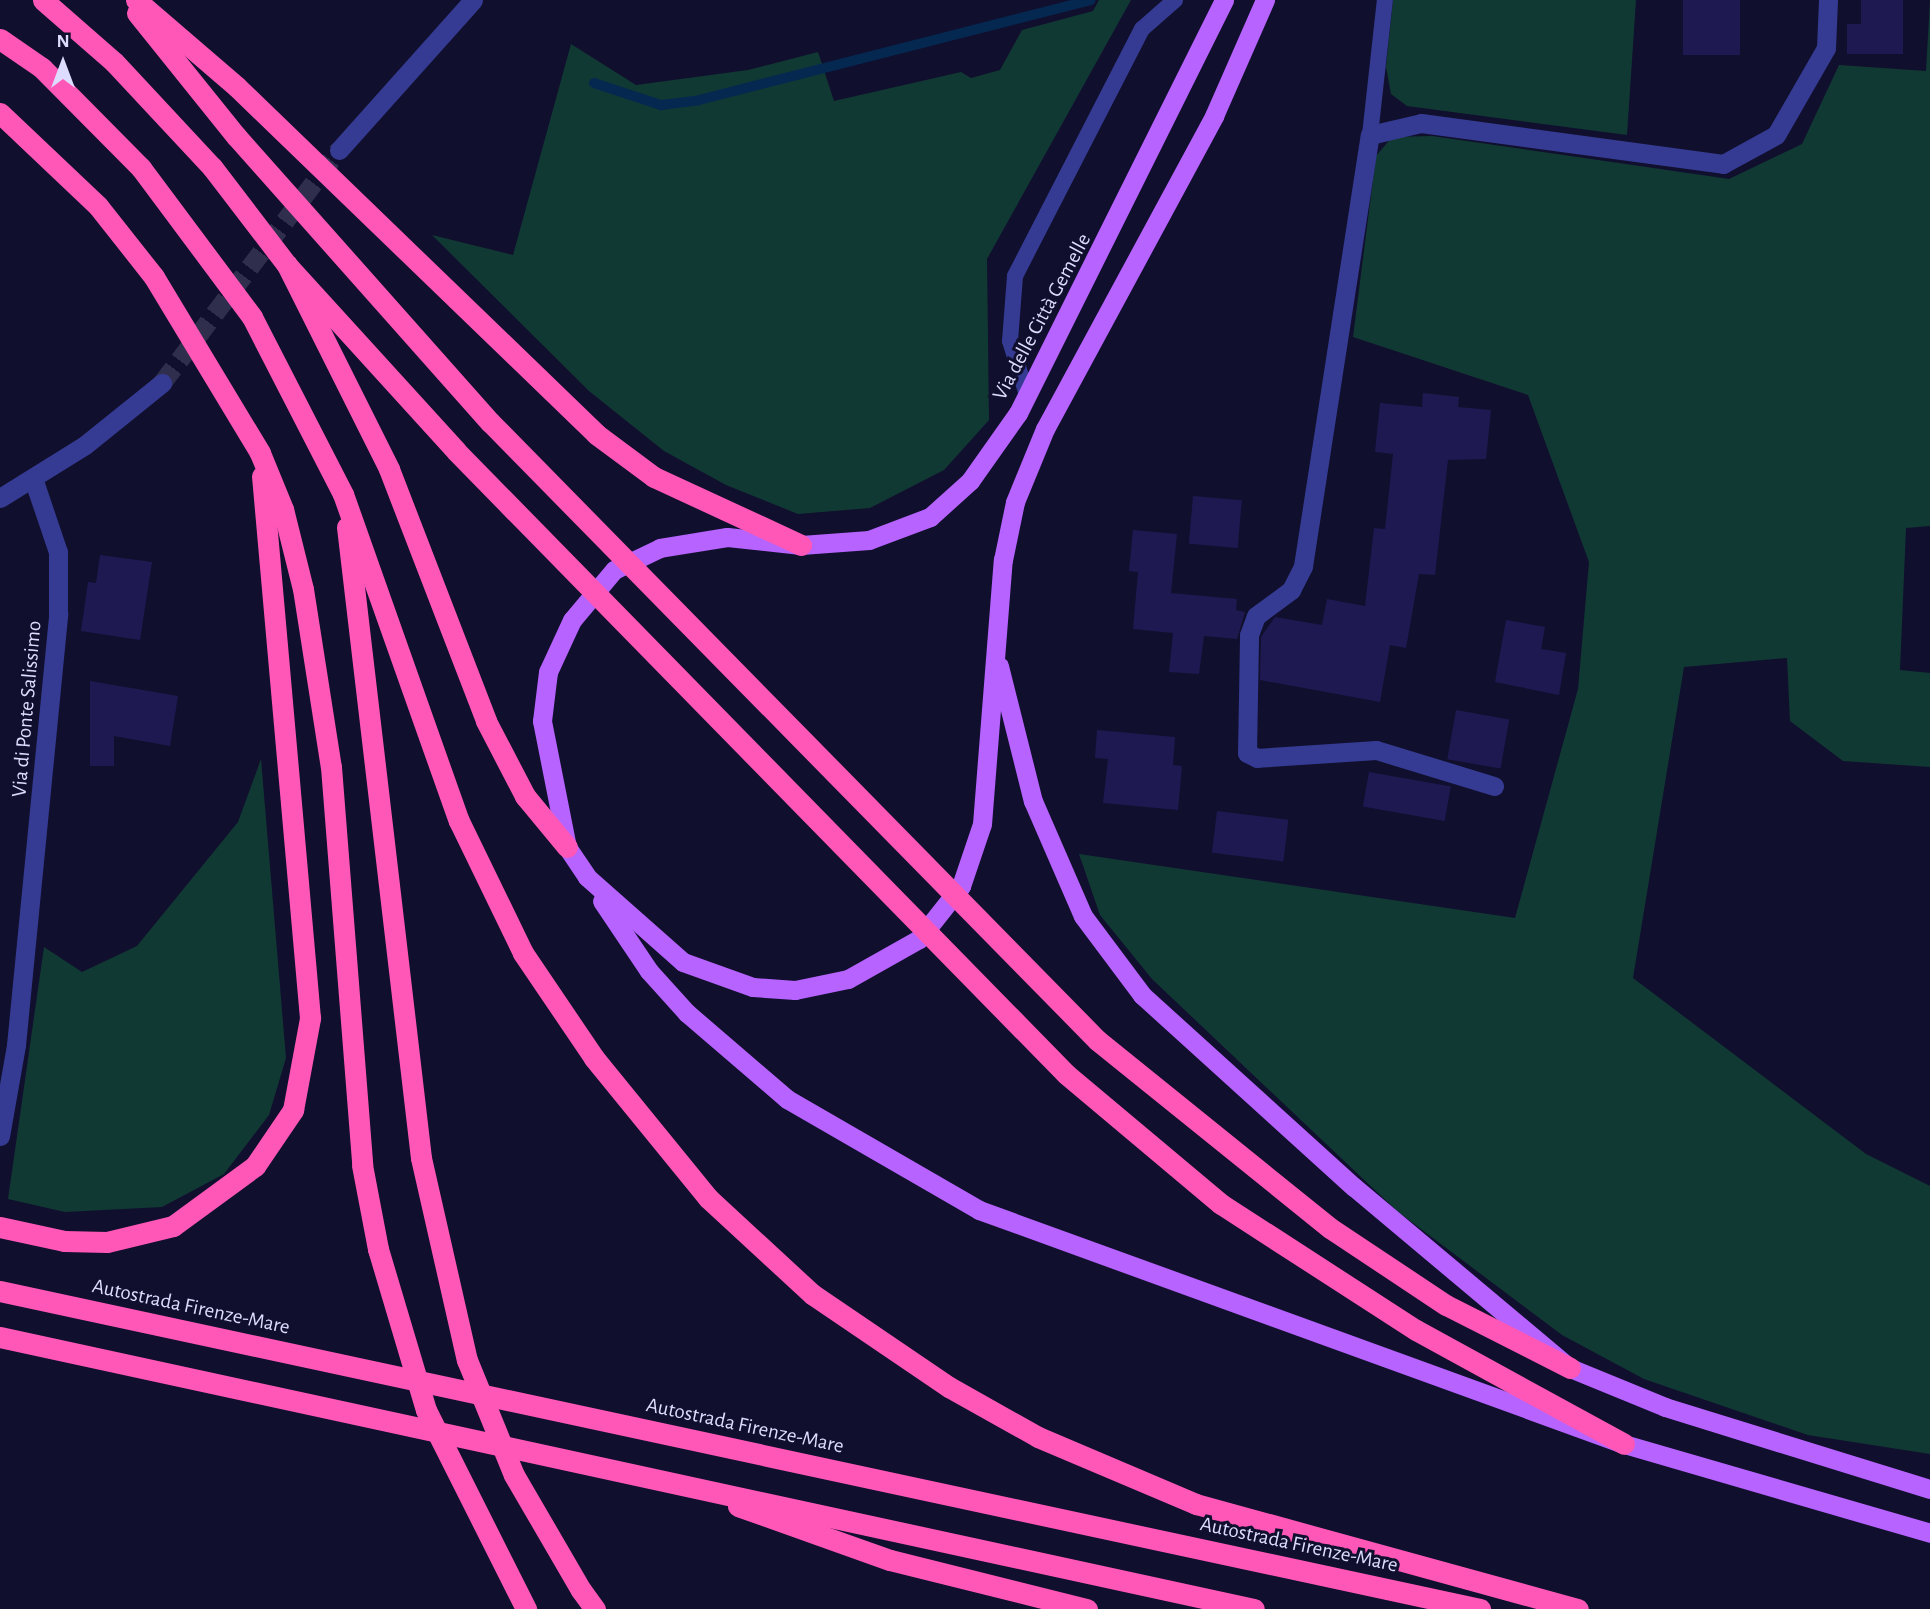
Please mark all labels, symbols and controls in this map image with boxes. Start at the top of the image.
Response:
north arrow [28,28,98,98]
text: N [56,32,70,51]
street label: Via delle Città Gemelle [987,229,1097,405]
street label: Via di Ponte Salissimo [7,620,47,798]
street label: Autostrada Firenze-Mare [90,1274,292,1340]
street label: Autostrada Firenze-Mare [644,1393,846,1459]
street label: Autostrada Firenze-Mare [1198,1512,1400,1578]

